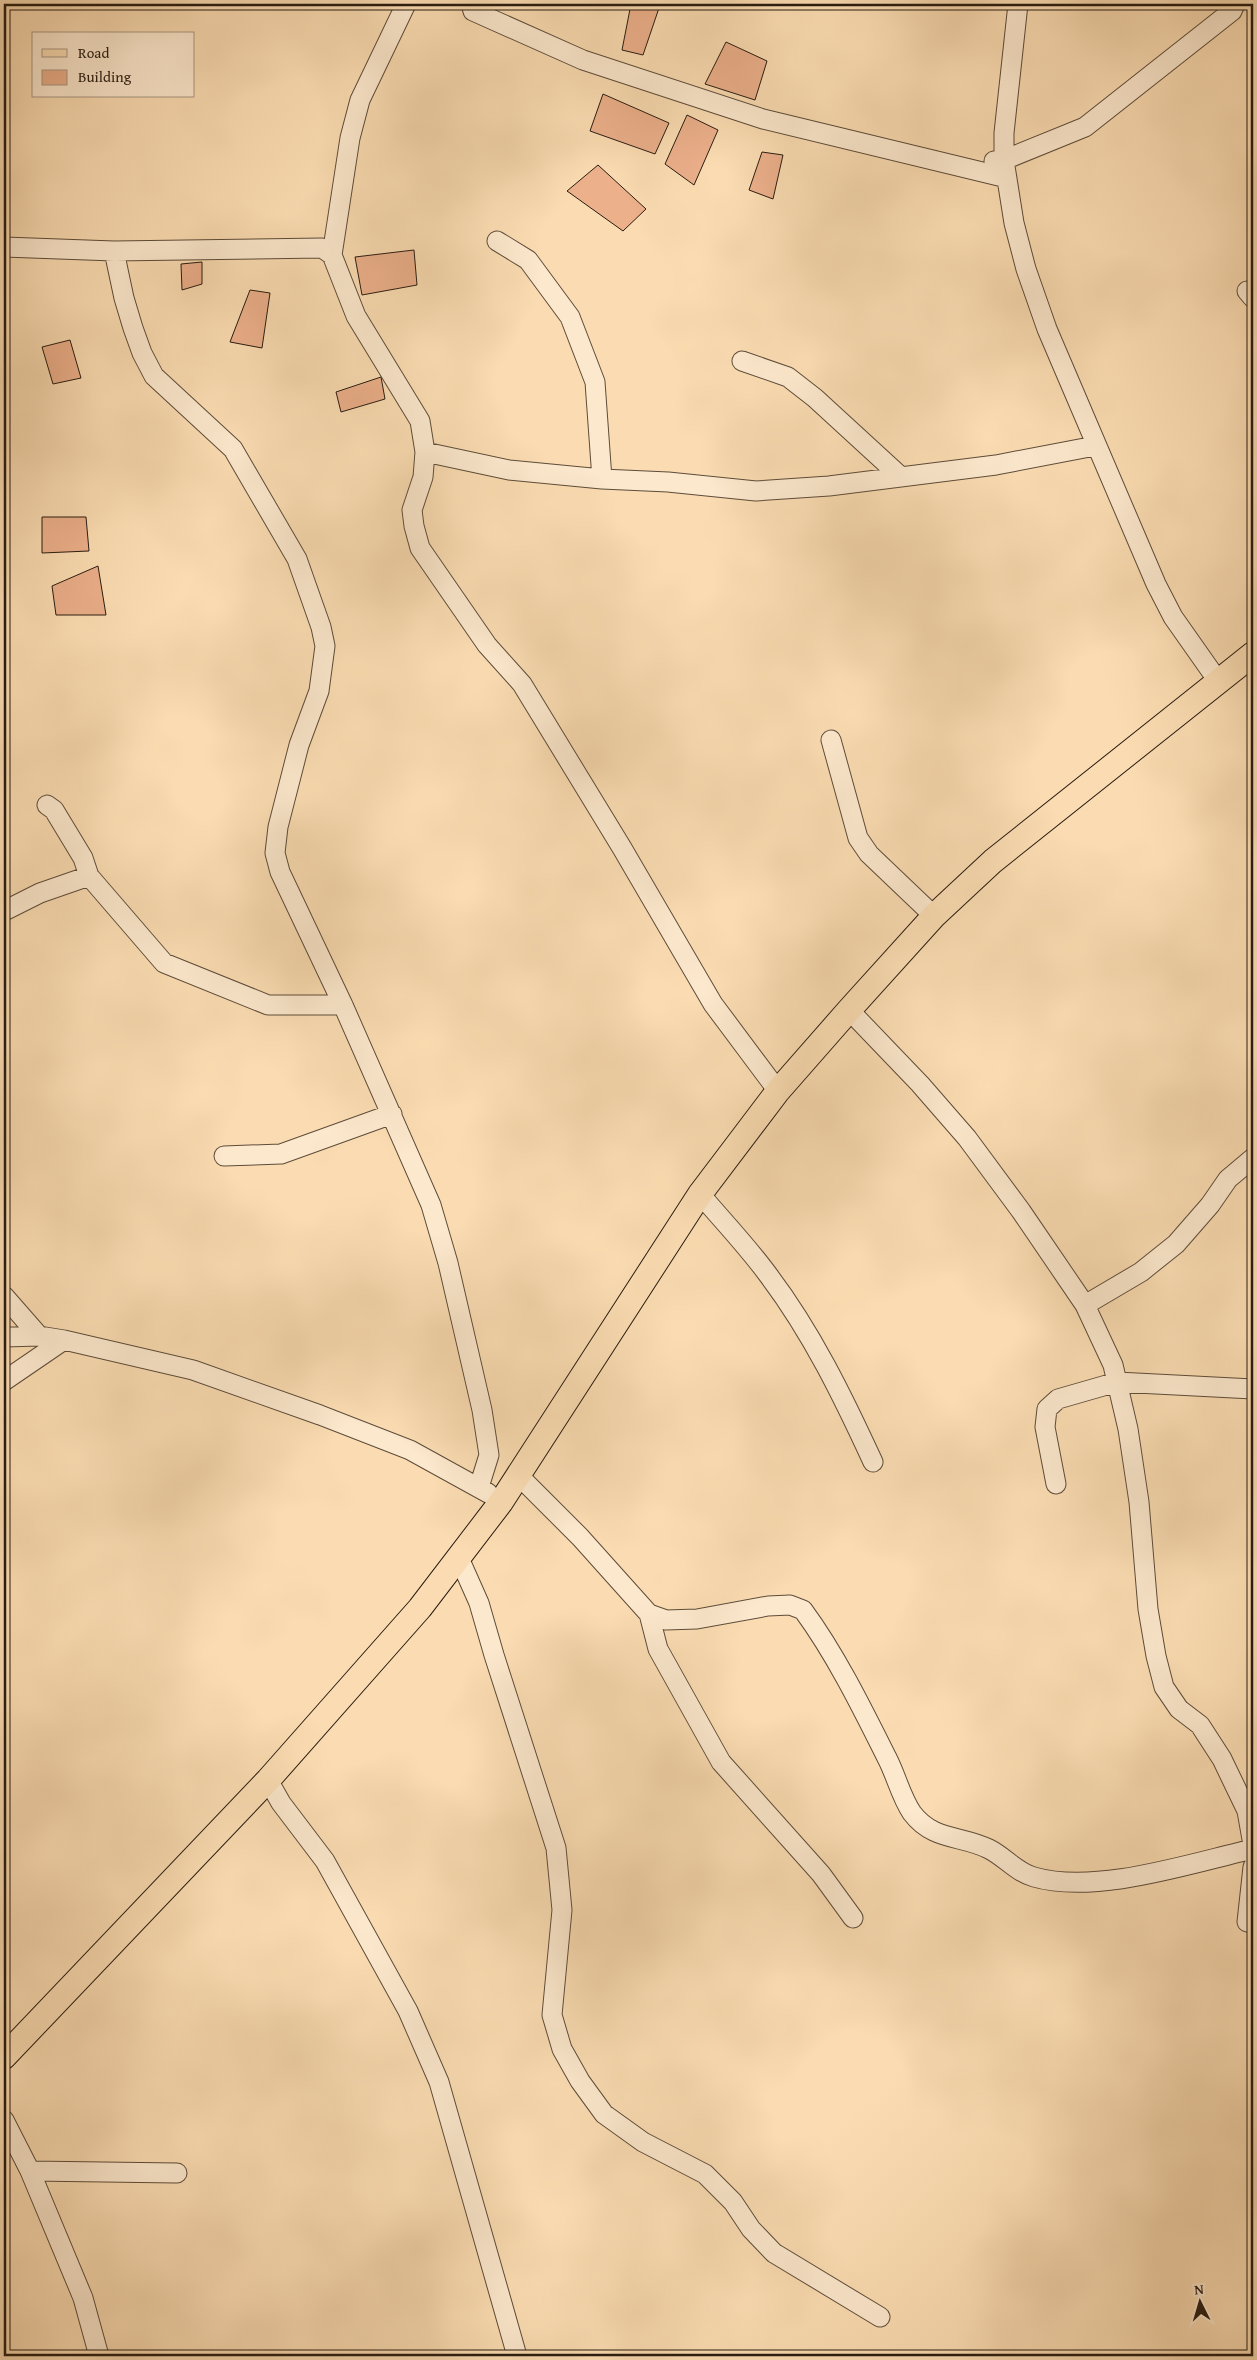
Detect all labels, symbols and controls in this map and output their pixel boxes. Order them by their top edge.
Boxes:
legend [32,32,195,98]
text: Road [78,42,109,63]
text: Building [78,66,132,87]
north arrow [1174,2278,1224,2328]
text: N [1193,2279,1205,2299]

